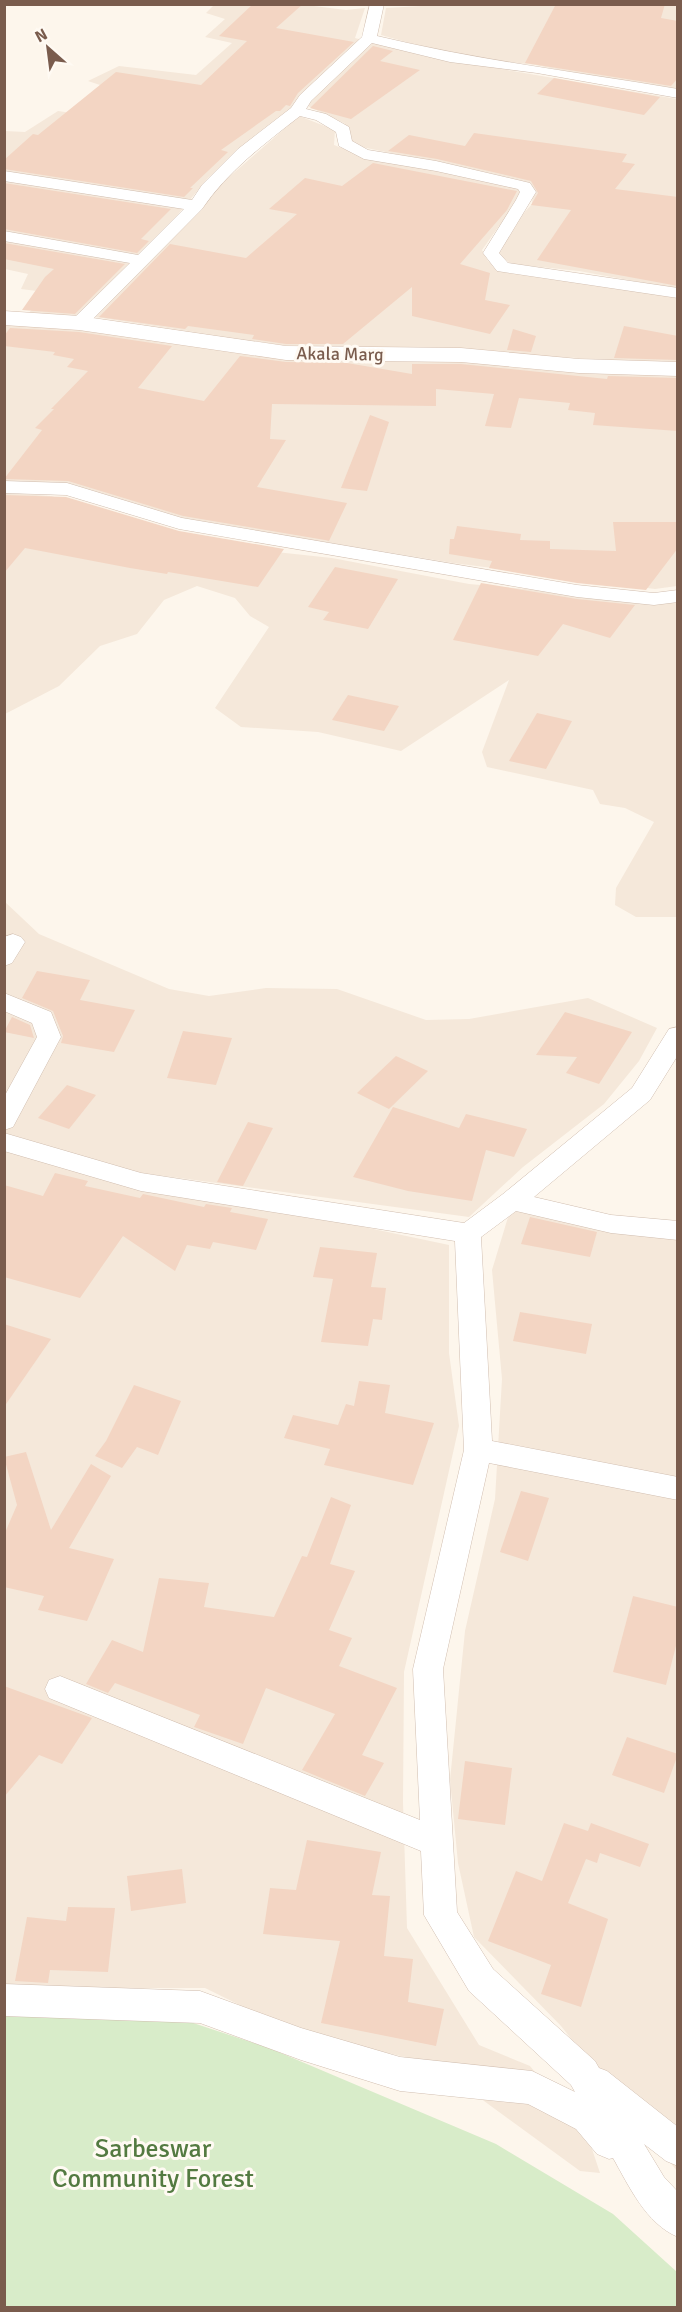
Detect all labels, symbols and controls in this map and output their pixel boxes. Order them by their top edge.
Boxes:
north arrow [18,18,78,78]
text: N [32,24,51,47]
street label: Akala Marg [296,342,384,366]
park label: Sarbeswar Community Forest [52,2133,254,2195]

